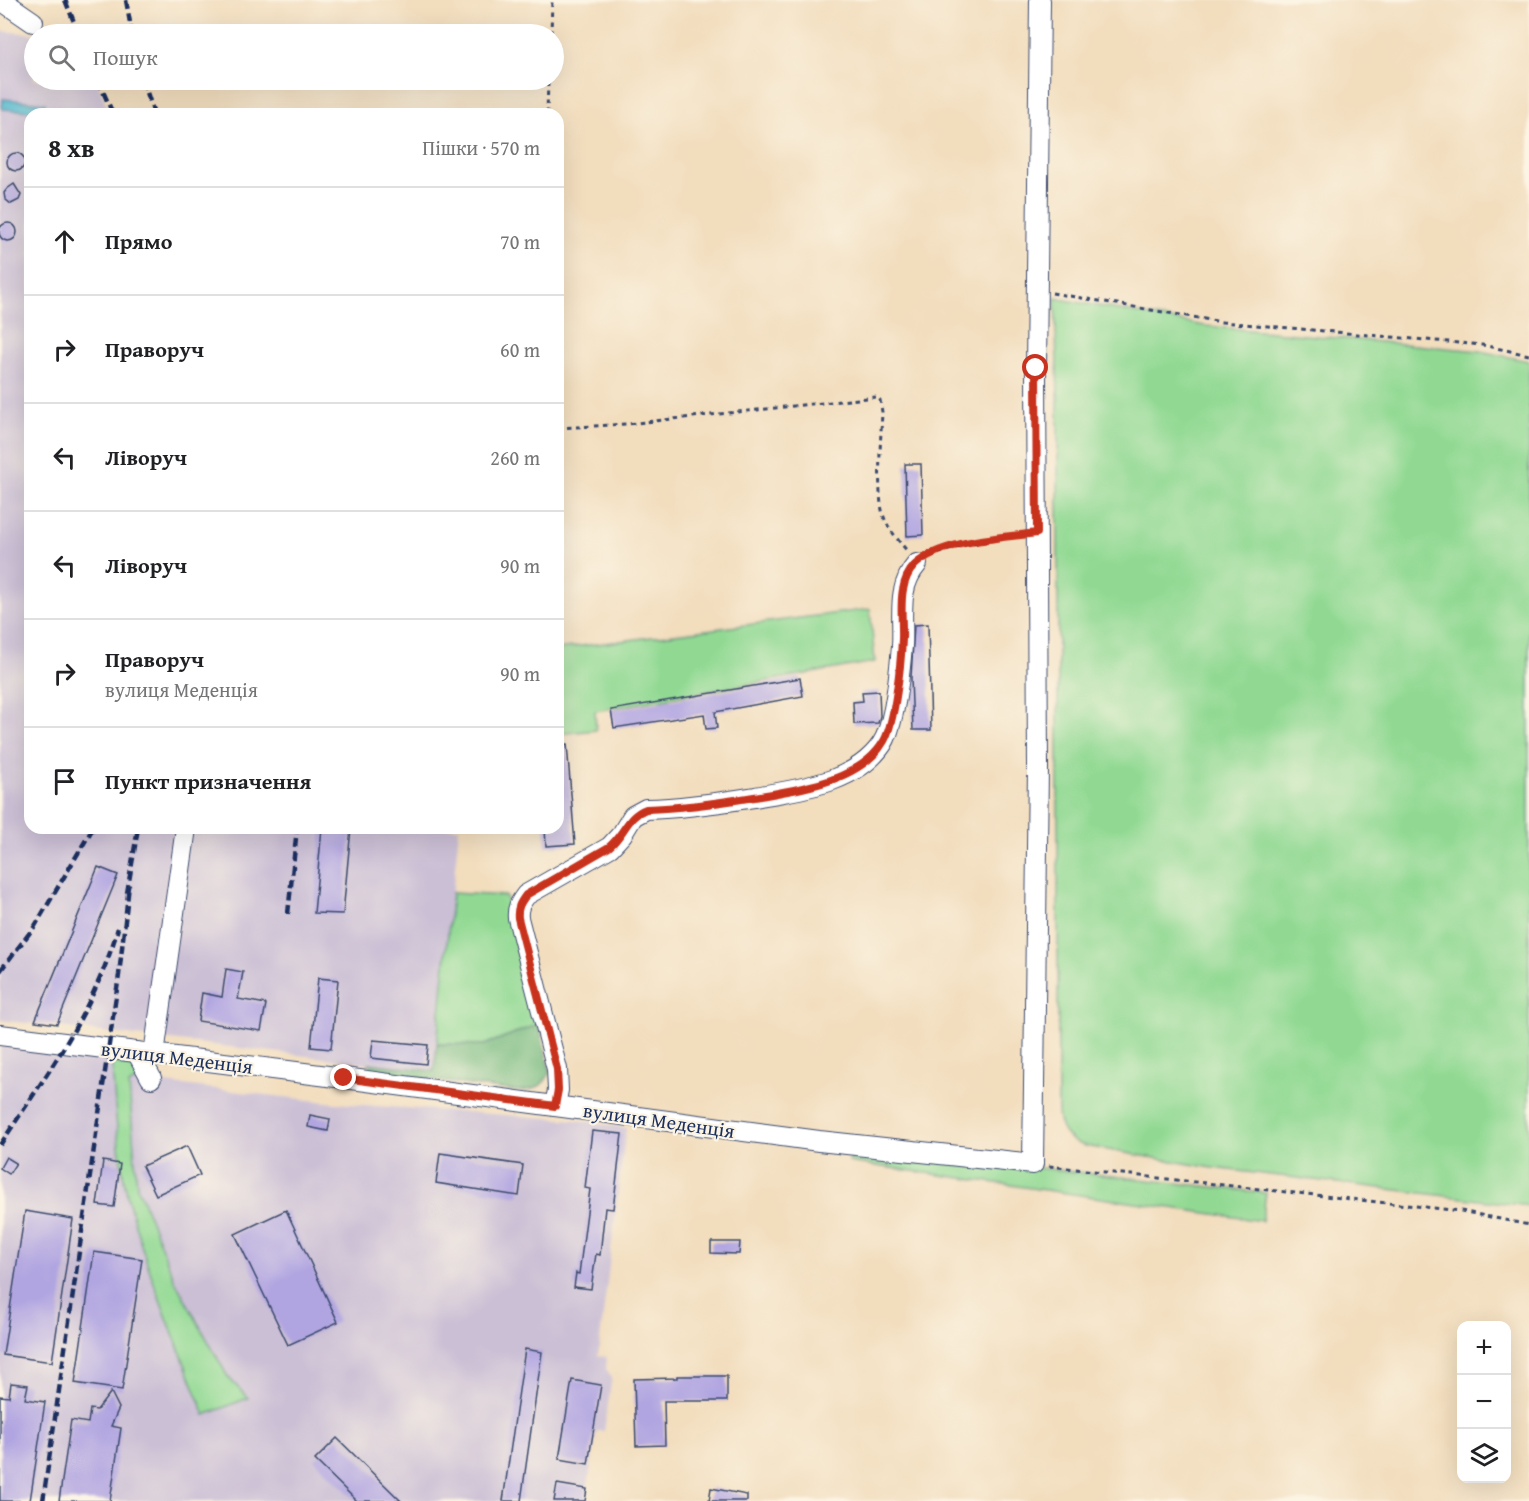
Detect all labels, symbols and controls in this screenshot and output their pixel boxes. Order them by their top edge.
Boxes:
search box [24,24,564,90]
icon: search [45,41,78,74]
text: Пошук [93,41,158,73]
text: 8 хв [48,128,95,167]
text: Пішки · 570 m [422,133,540,162]
icon: ahead [48,225,81,258]
text: Прямо [105,225,172,257]
text: 70 m [500,227,540,256]
icon: right [48,333,81,366]
text: Праворуч [105,333,204,365]
text: 60 m [500,335,540,364]
route start [1022,354,1048,380]
icon: left [48,441,81,474]
text: Ліворуч [105,441,187,473]
text: 260 m [490,443,540,472]
icon: left [48,549,81,582]
text: Ліворуч [105,549,187,581]
text: 90 m [500,551,540,580]
text: Праворуч [105,643,204,675]
icon: right [48,657,81,690]
text: 90 m [500,659,540,688]
text: вулиця Меденція [105,675,258,704]
icon: arrive [48,765,81,798]
text: Пункт призначення [105,765,311,797]
street label: вулиця Меденція [99,1033,255,1081]
route end [330,1064,356,1090]
street label: вулиця Меденція [581,1095,737,1145]
map controls [1457,1321,1511,1483]
button: + [1457,1321,1511,1375]
button: − [1457,1375,1511,1429]
button: layers [1457,1429,1511,1483]

